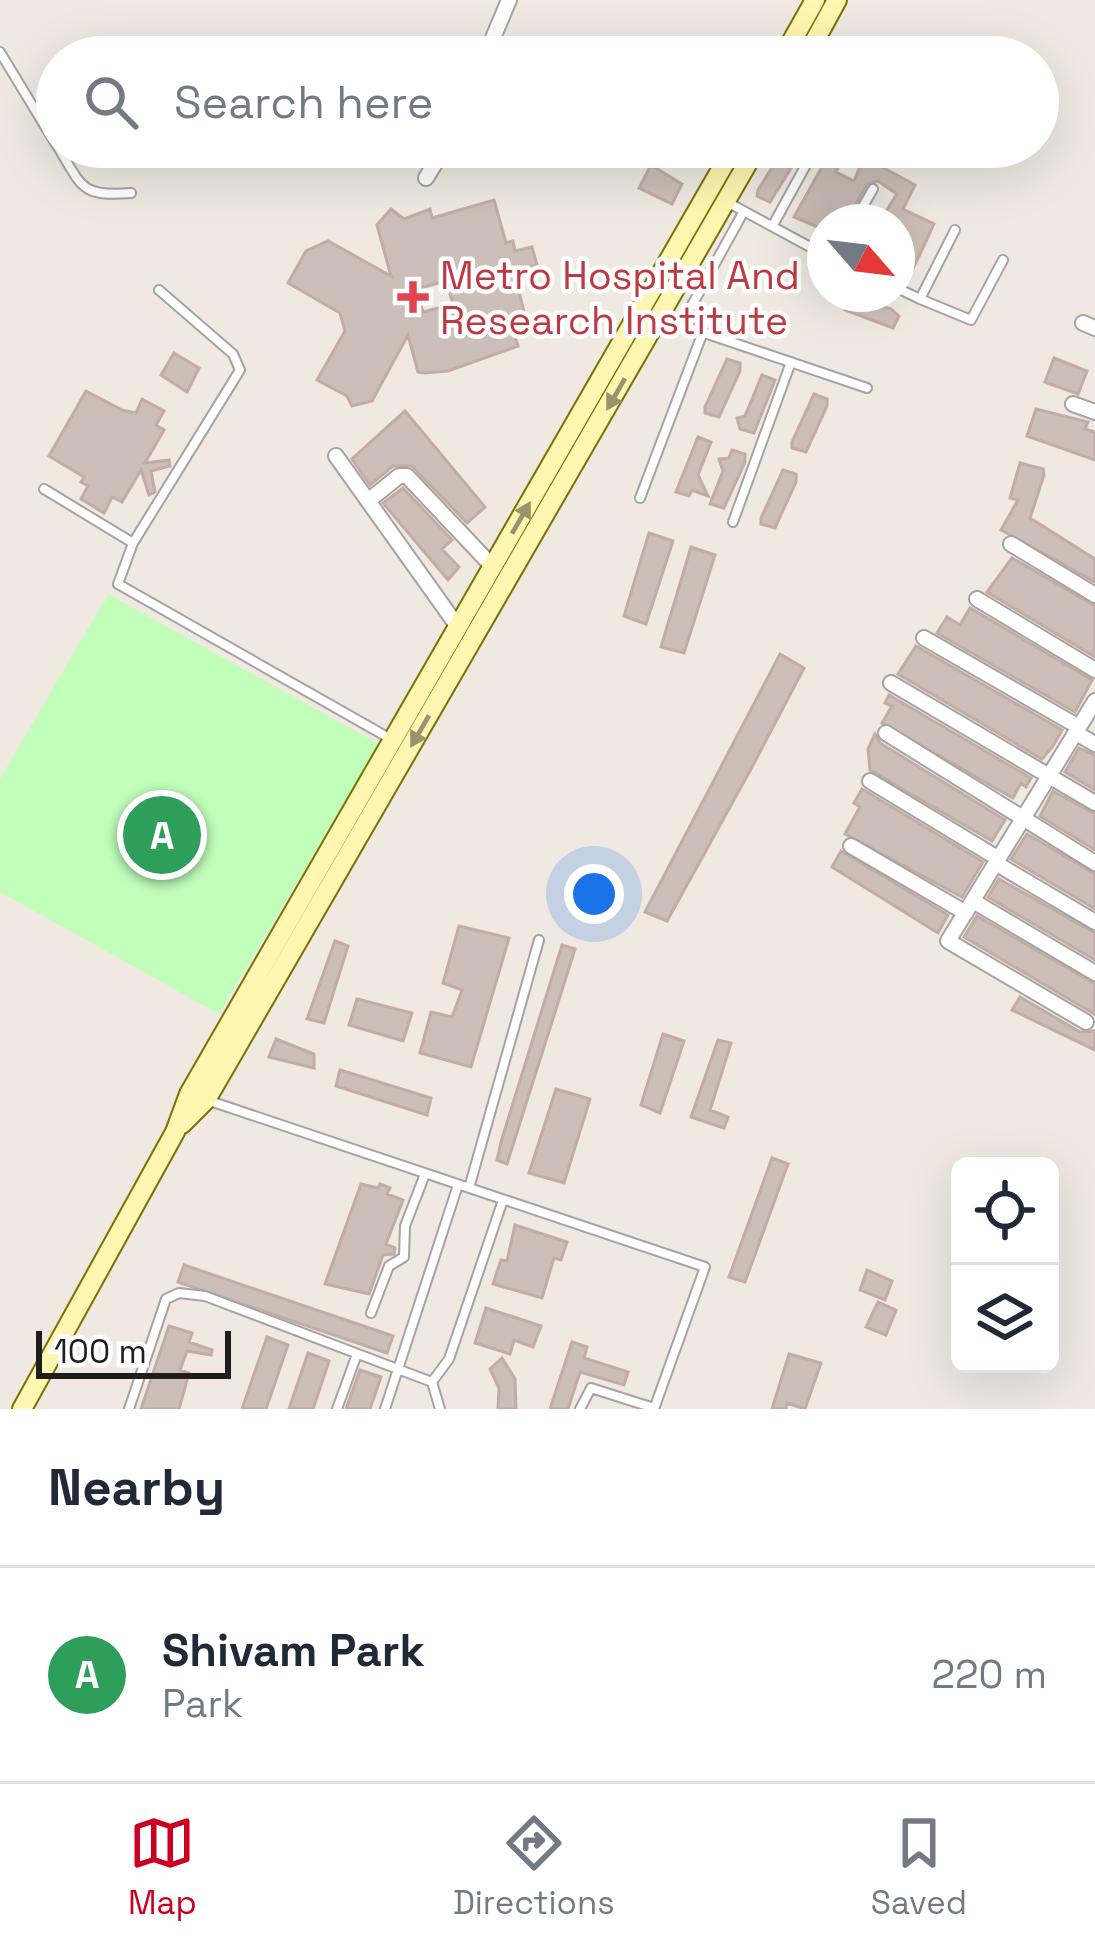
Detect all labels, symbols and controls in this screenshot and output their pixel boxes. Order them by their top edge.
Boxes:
search box [36,36,1059,168]
icon: search [78,69,144,135]
text: Search here [174,74,433,131]
north arrow [807,204,915,312]
place label: Metro Hospital And Research Institute [440,251,800,345]
marker: Metro Hospital And Research Institute [397,281,429,313]
one-way arrow [606,377,627,411]
one-way arrow [510,501,531,535]
one-way arrow [410,715,431,748]
pin: A [123,790,201,880]
your location [564,864,624,924]
map controls [951,1157,1059,1373]
button: locate [951,1157,1059,1265]
button: layers [951,1265,1059,1373]
scale bar [36,1325,231,1378]
text: 100 m [54,1331,147,1373]
text: Nearby [48,1455,225,1520]
text: Shivam Park [162,1622,425,1679]
text: A [75,1650,99,1699]
text: 220 m [931,1650,1047,1699]
text: Park [162,1679,243,1728]
tab: Map [128,1810,197,1924]
tab: Directions [453,1810,615,1924]
tab: Saved [871,1810,967,1924]

